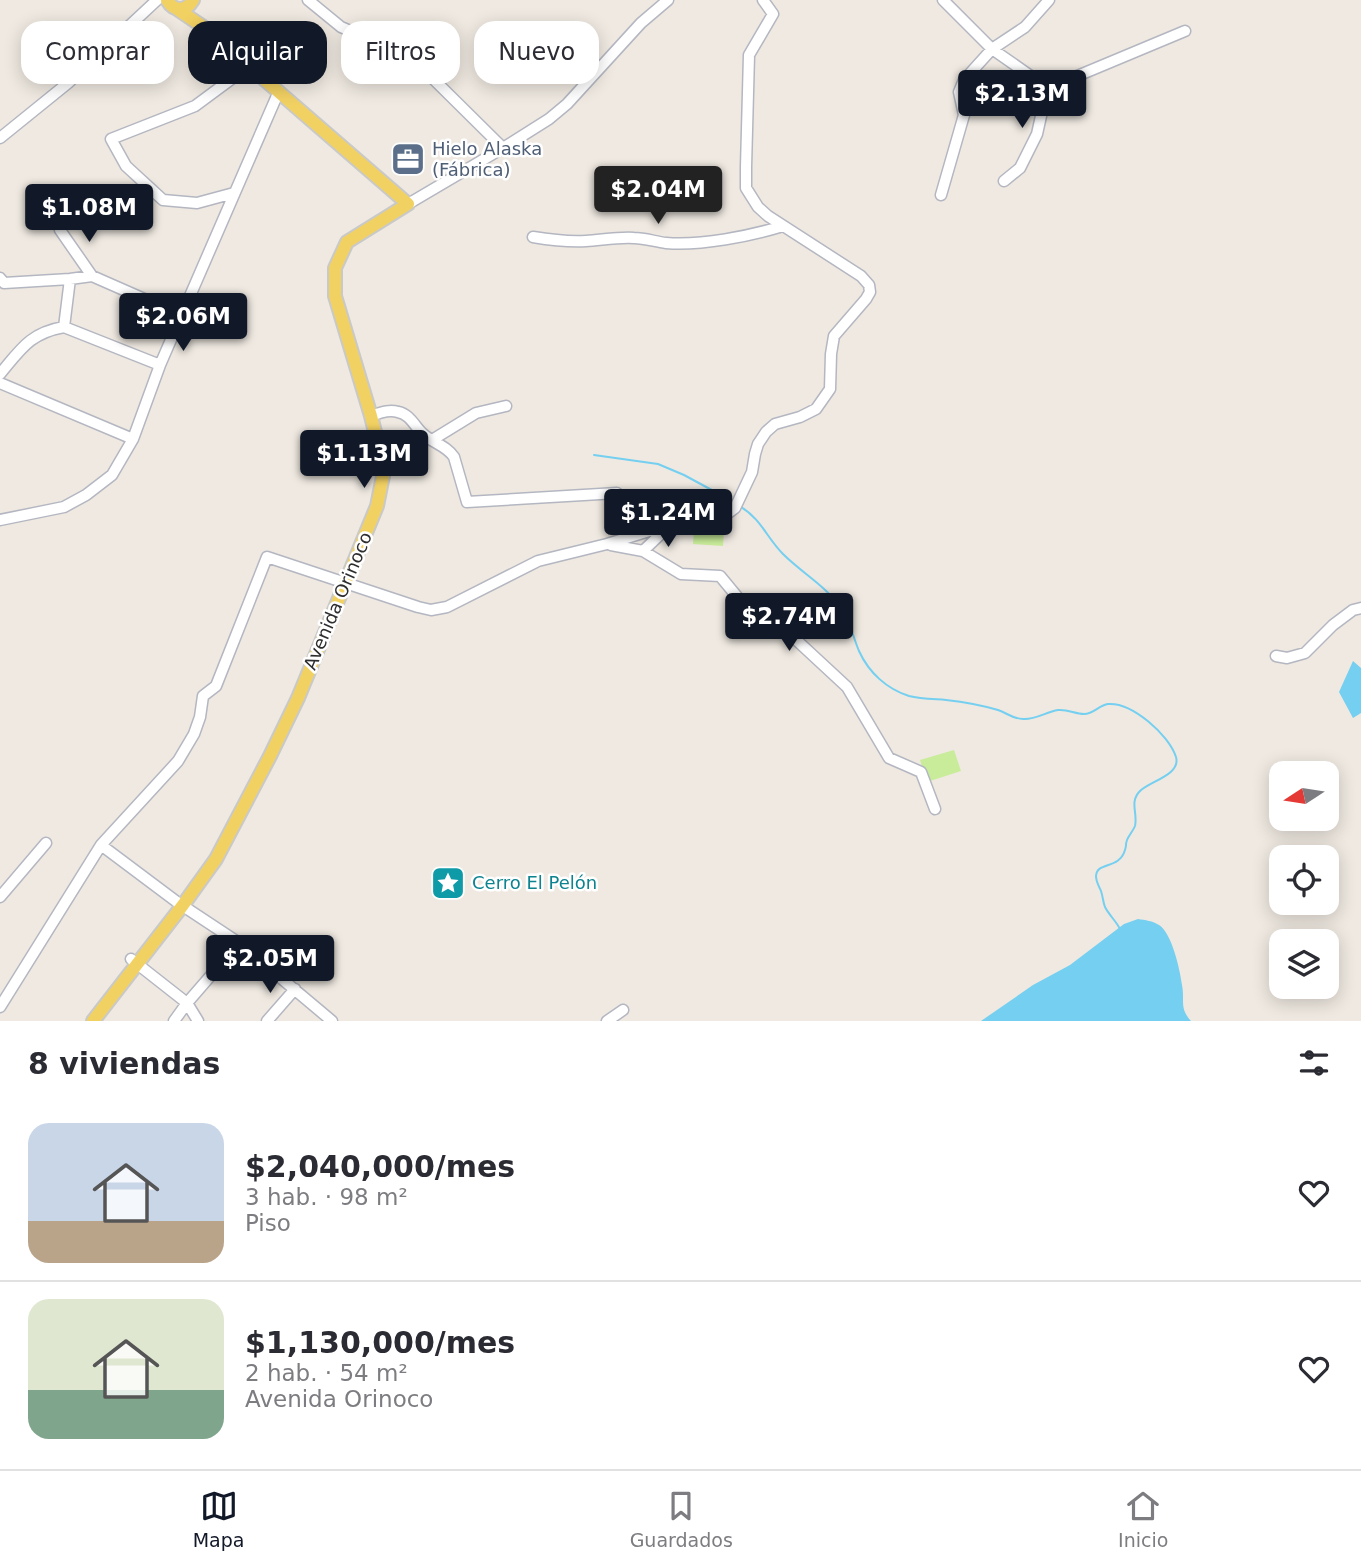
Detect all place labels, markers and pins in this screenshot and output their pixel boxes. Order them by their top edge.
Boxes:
pin: $2.13M [965,71,1079,130]
place label: Hielo Alaska (Fábrica) [432,138,542,180]
office icon: Hielo Alaska (Fábrica) [389,140,427,178]
pin: $2.04M [601,166,715,226]
pin: $1.08M [32,184,146,244]
pin: $2.06M [126,294,240,353]
pin: $1.13M [307,430,421,490]
pin: $1.24M [611,490,725,549]
pin: $2.74M [732,594,846,653]
place icon: Cerro El Pelón [429,864,467,902]
place label: Cerro El Pelón [472,872,597,893]
pin: $2.05M [213,936,327,995]

